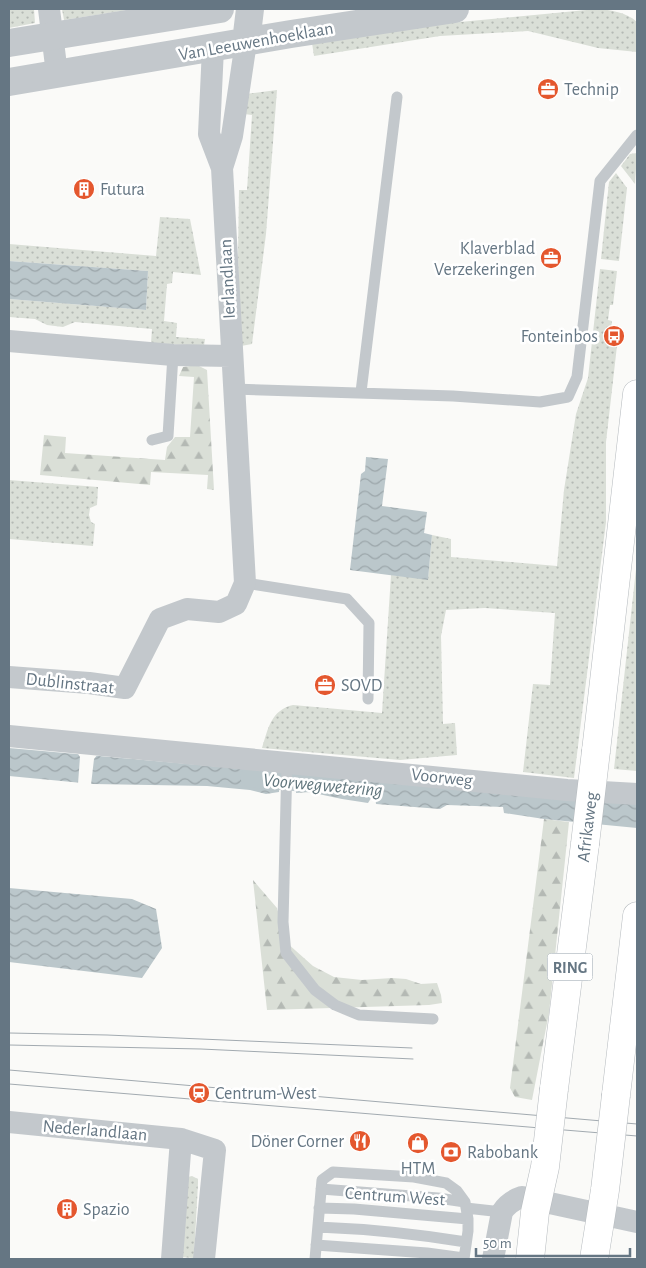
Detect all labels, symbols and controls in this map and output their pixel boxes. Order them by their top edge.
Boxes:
street label: Van Leeuwenhoeklaan [177,20,335,64]
office icon: Technip [536,77,560,101]
place label: Technip [564,81,619,99]
building icon: Futura [72,177,96,201]
place label: Futura [100,181,145,199]
street label: Ierlandlaan [217,239,239,319]
place label: Klaverblad Verzekeringen [434,240,535,279]
office icon: Klaverblad Verzekeringen [539,246,563,270]
bus stop icon: Fonteinbos [602,324,626,348]
place label: Fonteinbos [521,328,598,346]
street label: Dublinstraat [25,670,115,698]
office icon: SOVD [313,673,337,697]
place label: SOVD [341,677,382,695]
street label: Voorweg [410,766,474,790]
water label: Voorwegwetering [262,771,384,800]
street label: Afrikaweg [575,791,601,863]
road number: RING [548,954,592,980]
station icon: Centrum-West [187,1081,211,1105]
place label: Centrum-West [215,1085,317,1103]
street label: Nederlandlaan [42,1117,148,1145]
restaurant icon: Döner Corner [348,1129,372,1153]
shop icon: HTM [406,1131,430,1155]
place label: Döner Corner [250,1133,344,1151]
bank icon: Rabobank [439,1140,463,1164]
place label: Rabobank [467,1144,539,1162]
place label: HTM [400,1160,436,1178]
street label: Centrum West [344,1185,446,1209]
building icon: Spazio [55,1197,79,1221]
place label: Spazio [83,1201,130,1219]
scale bar [476,1226,630,1258]
text: 50 m [483,1236,512,1251]

